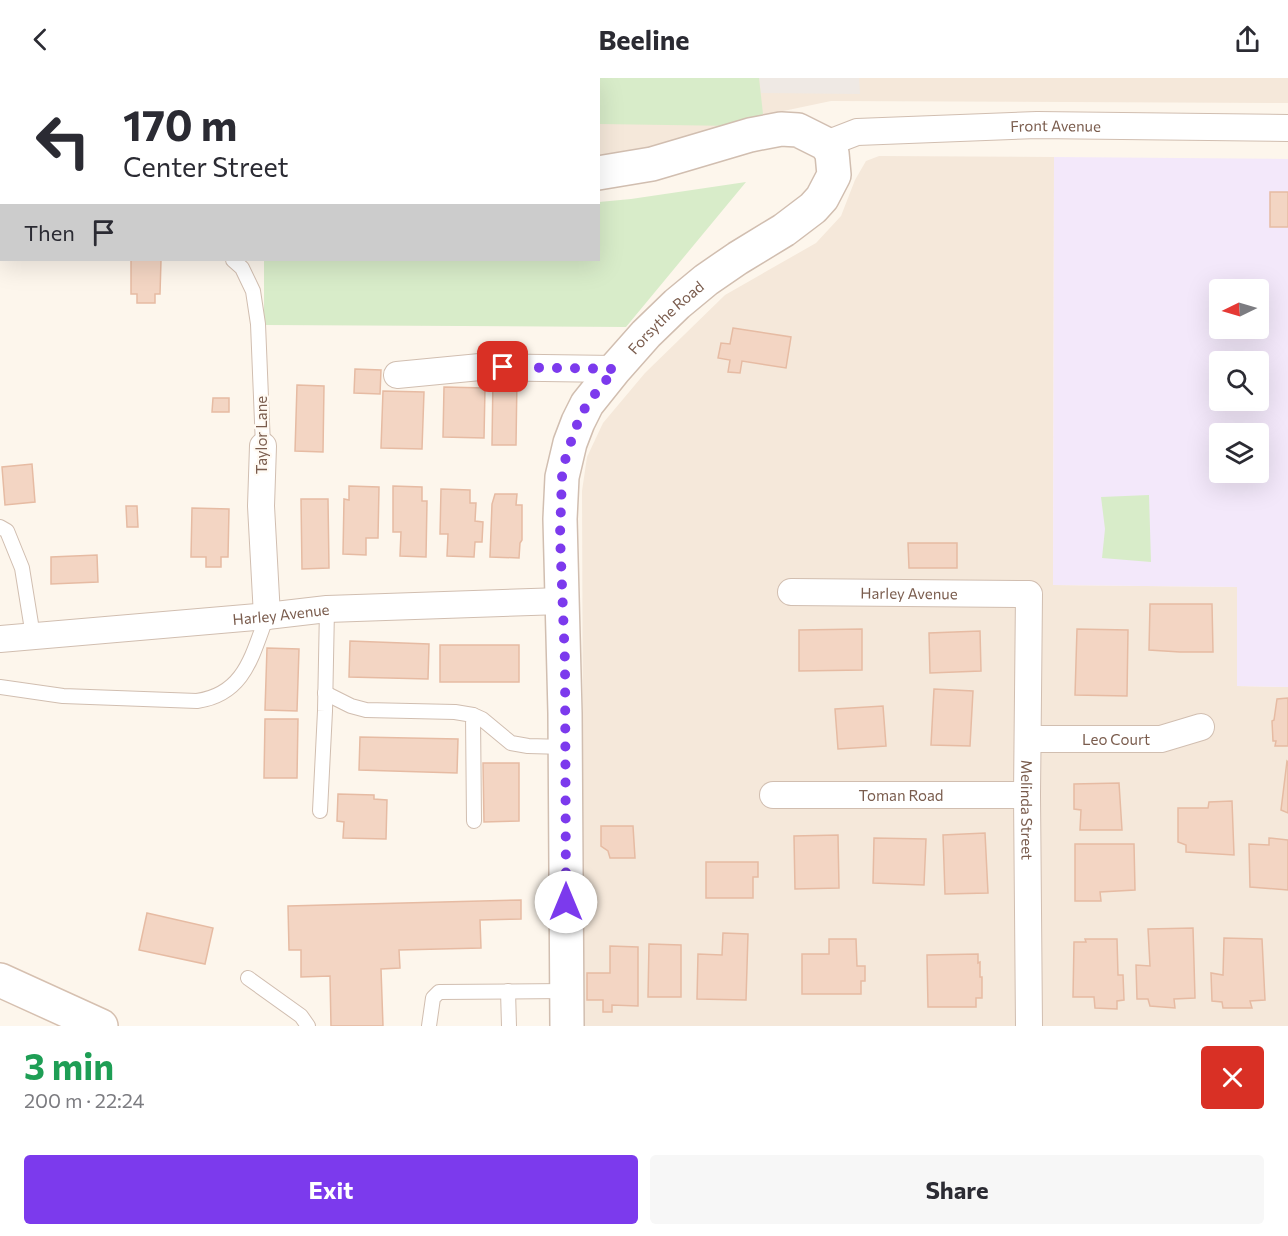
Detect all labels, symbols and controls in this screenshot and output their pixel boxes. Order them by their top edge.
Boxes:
icon: back [24,23,57,56]
text: Beeline [598,23,690,56]
icon: share [1231,23,1264,56]
text: 170 m [123,98,237,150]
icon: left [24,102,102,180]
street label: Front Avenue [1010,116,1101,135]
text: Center Street [123,150,289,183]
icon: arrive [87,216,120,249]
text: Then [24,219,75,246]
street label: Forsythe Road [624,277,707,357]
north arrow [1209,279,1269,339]
map controls [1209,279,1269,483]
pin [477,341,528,392]
icon: arrive [486,350,519,383]
button: search [1209,351,1269,411]
street label: Taylor Lane [252,396,270,474]
button: layers [1209,423,1269,483]
street label: Harley Avenue [860,584,958,602]
street label: Harley Avenue [232,600,330,628]
street label: Leo Court [1082,730,1150,748]
street label: Melinda Street [1018,760,1037,860]
street label: Toman Road [859,786,943,804]
position arrow [534,870,598,934]
text: 3 min [24,1043,114,1087]
button: close [1201,1046,1264,1109]
text: 200 m · 22:24 [24,1088,144,1112]
button: Exit [24,1155,638,1224]
button: Share [650,1155,1264,1224]

